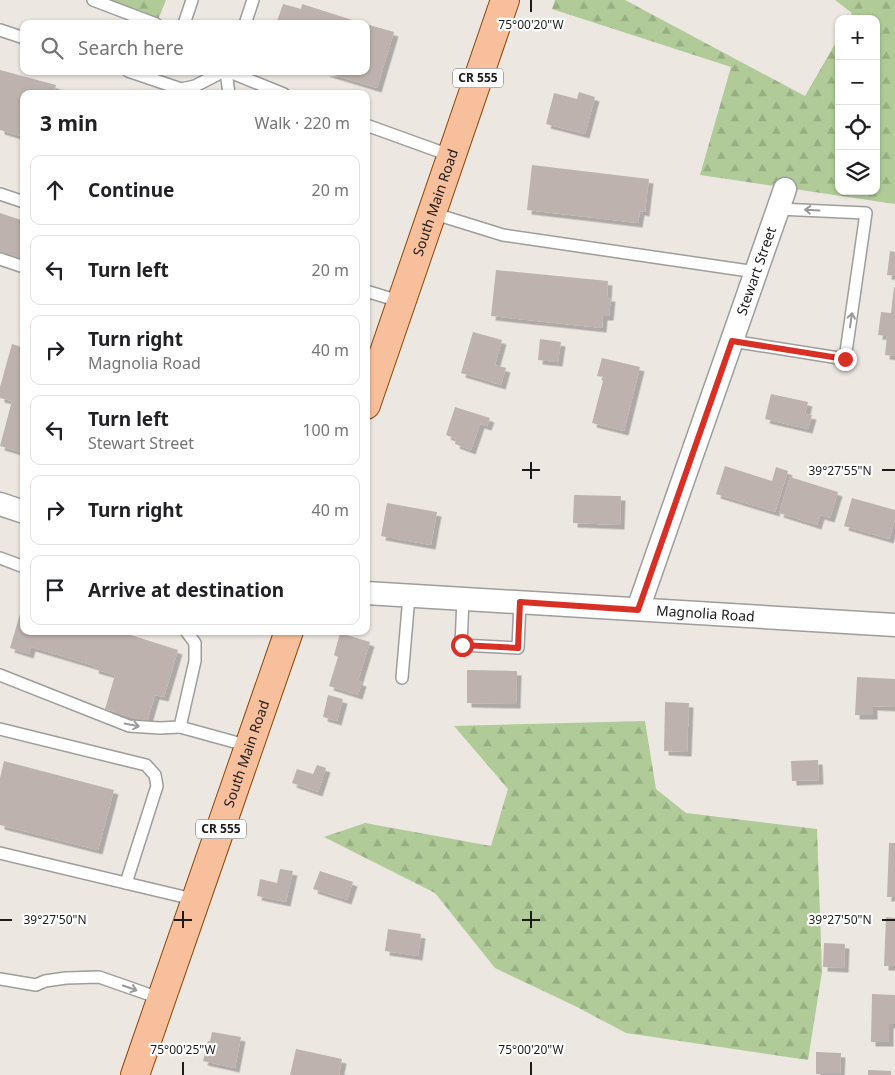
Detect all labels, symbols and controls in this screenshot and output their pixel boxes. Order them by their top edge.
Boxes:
map controls [835,15,880,195]
button: + [835,15,880,60]
text: 75°00'20"W [498,16,564,33]
search box [20,20,370,75]
icon: search [38,34,66,62]
text: Search here [78,35,184,61]
button: − [835,60,880,105]
road number: CR 555 [453,68,503,88]
button: locate [835,105,880,150]
text: 3 min [40,109,98,137]
text: Walk · 220 m [255,112,350,134]
street label: South Main Road [408,146,462,259]
button: layers [835,150,880,195]
icon: ahead [41,176,69,204]
text: Continue [88,177,174,203]
text: 20 m [312,179,349,201]
one-way arrow [804,206,820,215]
street label: Stewart Street [731,224,780,318]
icon: left [41,256,69,284]
text: Turn left [88,257,169,283]
text: 20 m [312,259,349,281]
one-way arrow [846,313,856,329]
text: Turn right [88,326,183,352]
icon: right [41,336,69,364]
text: 40 m [312,339,349,361]
route end [834,348,857,371]
text: Magnolia Road [88,352,201,374]
text: Turn left [88,406,169,432]
icon: left [41,416,69,444]
text: 100 m [302,419,349,441]
text: Stewart Street [88,432,194,454]
text: 39°27'55"N [808,462,872,479]
icon: right [41,496,69,524]
text: Turn right [88,497,183,523]
text: 40 m [312,499,349,521]
icon: arrive [41,576,69,604]
text: Arrive at destination [88,577,284,603]
street label: Magnolia Road [656,601,755,625]
route start [451,634,474,657]
street label: South Main Road [219,697,273,810]
one-way arrow [123,721,139,731]
road number: CR 555 [196,820,246,839]
text: 39°27'50"N [23,911,87,928]
text: 39°27'50"N [808,911,872,928]
one-way arrow [122,983,138,993]
text: 75°00'25"W [150,1041,216,1058]
text: 75°00'20"W [498,1041,564,1058]

